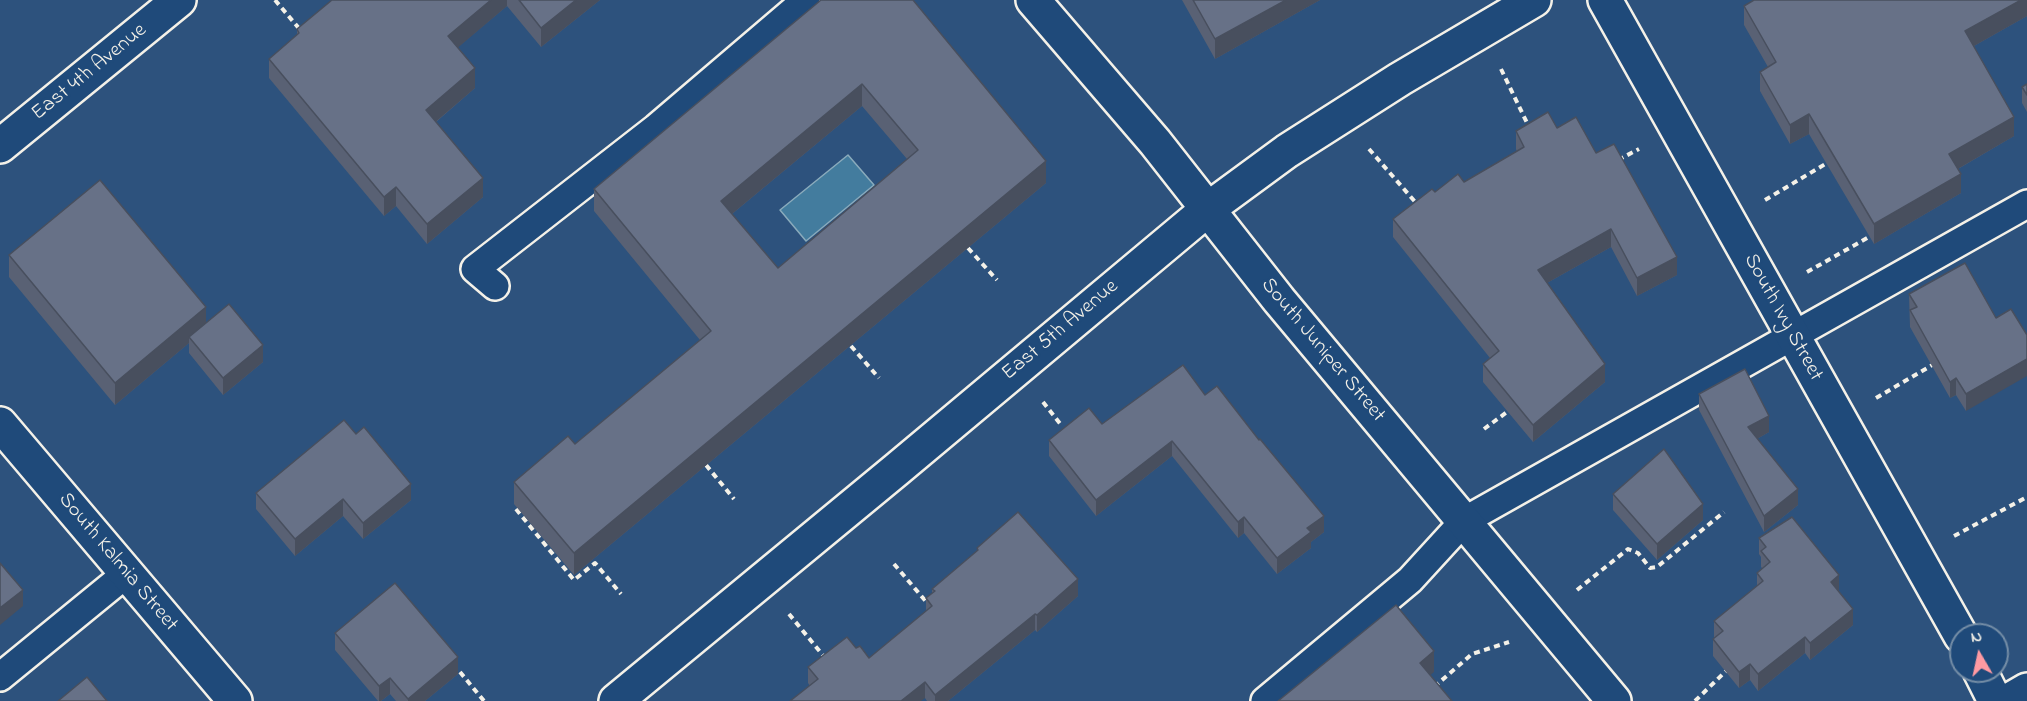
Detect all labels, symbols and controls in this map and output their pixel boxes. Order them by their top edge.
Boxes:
street label: East 4th Avenue [27,19,153,127]
street label: South Ivy Street [1737,250,1827,386]
street label: South Juniper Street [1254,274,1390,428]
street label: East 5th Avenue [998,275,1124,387]
street label: South Kalmia Street [52,489,182,637]
north arrow [1949,623,2009,683]
text: N [1969,624,1984,650]

